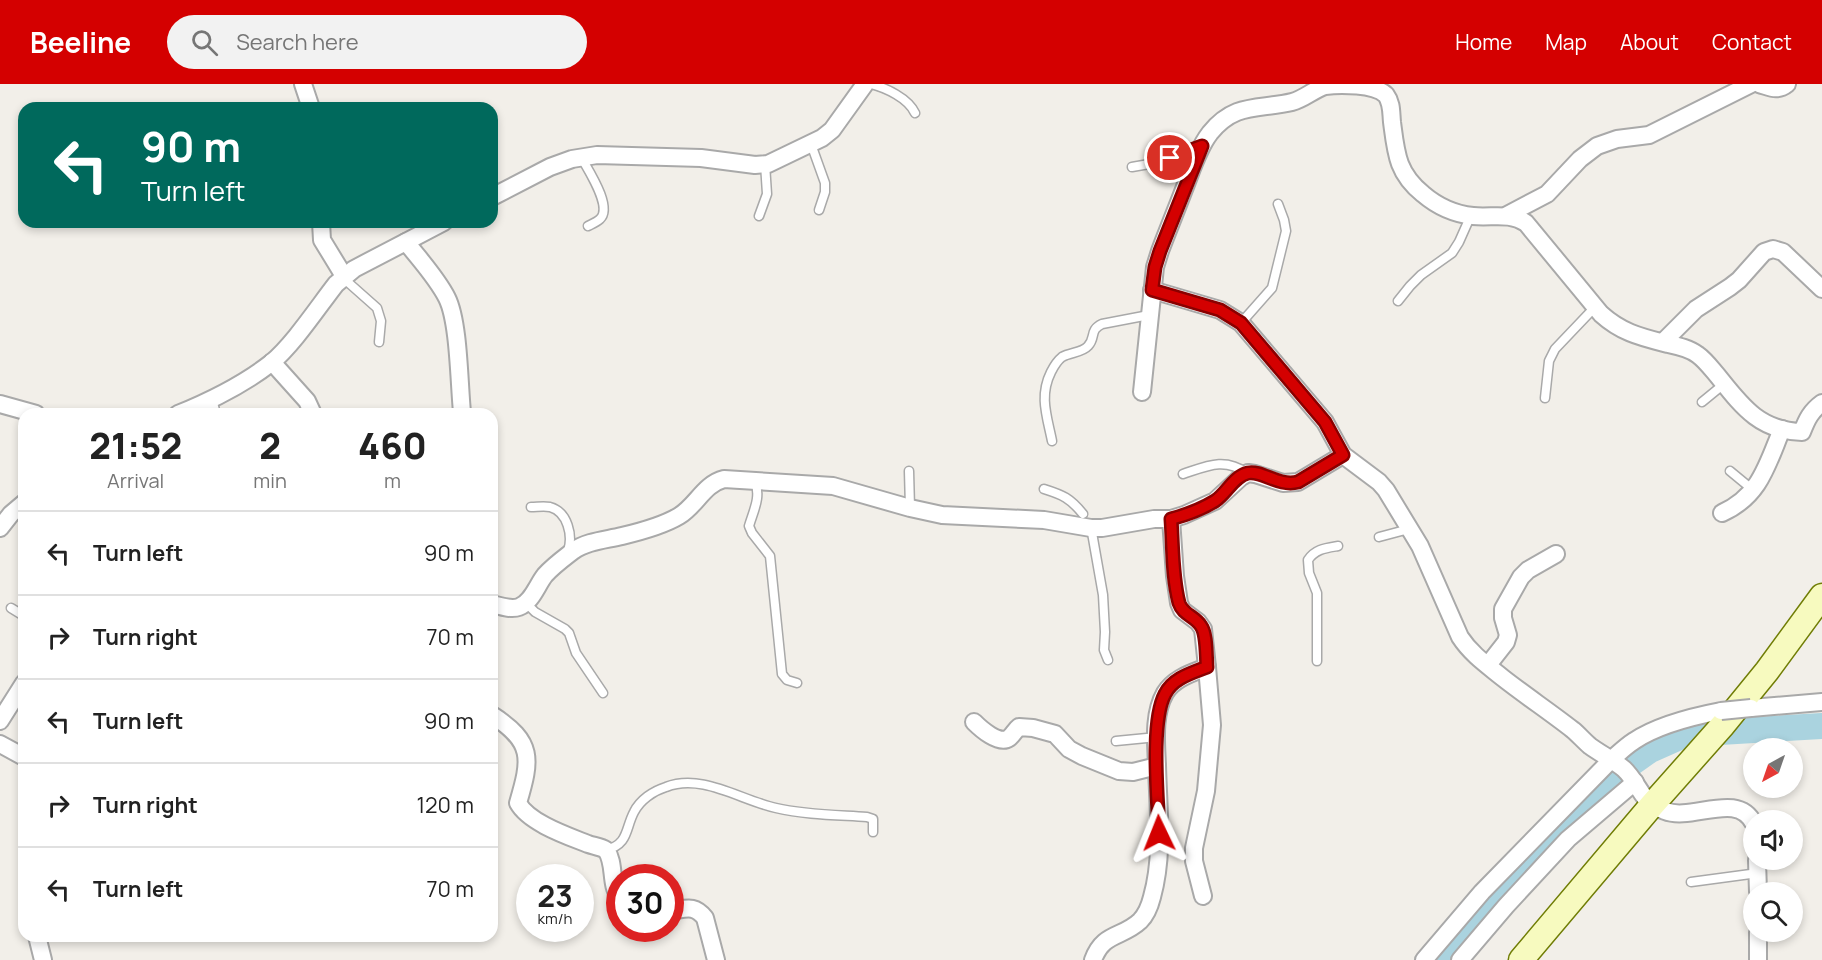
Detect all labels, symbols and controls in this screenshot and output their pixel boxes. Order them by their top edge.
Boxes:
search box [167,15,587,69]
text: Beeline [30,23,131,61]
icon: search [188,26,221,59]
text: Search here [236,27,359,57]
text: Home [1455,28,1512,56]
text: Map [1545,28,1587,56]
text: About [1620,28,1679,56]
text: Contact [1712,28,1792,56]
text: 90 m [141,117,241,175]
icon: left [42,126,120,204]
pin [1144,132,1195,183]
icon: arrive [1153,141,1186,174]
text: Turn left [141,172,245,209]
text: 21:52 [89,421,182,470]
text: 2 [259,421,281,470]
text: 460 [358,421,427,470]
text: Arrival [107,467,164,494]
text: min [253,467,287,494]
text: m [384,467,401,494]
icon: left [42,537,75,570]
text: Turn left [93,538,183,568]
text: 90 m [424,538,474,568]
icon: right [42,621,75,654]
text: Turn right [93,622,198,652]
text: 70 m [426,622,474,652]
icon: left [42,705,75,738]
text: Turn left [93,706,183,736]
text: 90 m [424,706,474,736]
north arrow [1743,738,1803,798]
map controls [1743,738,1803,942]
icon: right [42,789,75,822]
text: Turn right [93,790,198,820]
text: 120 m [416,790,474,820]
position arrow [1127,801,1191,865]
button: sound [1743,810,1803,870]
speed limit sign: 30 [606,864,684,942]
icon: left [42,873,75,906]
text: Turn left [93,874,183,904]
text: 70 m [426,874,474,904]
text: 23 [537,875,573,916]
button: search [1743,882,1803,942]
text: km/h [538,908,572,929]

